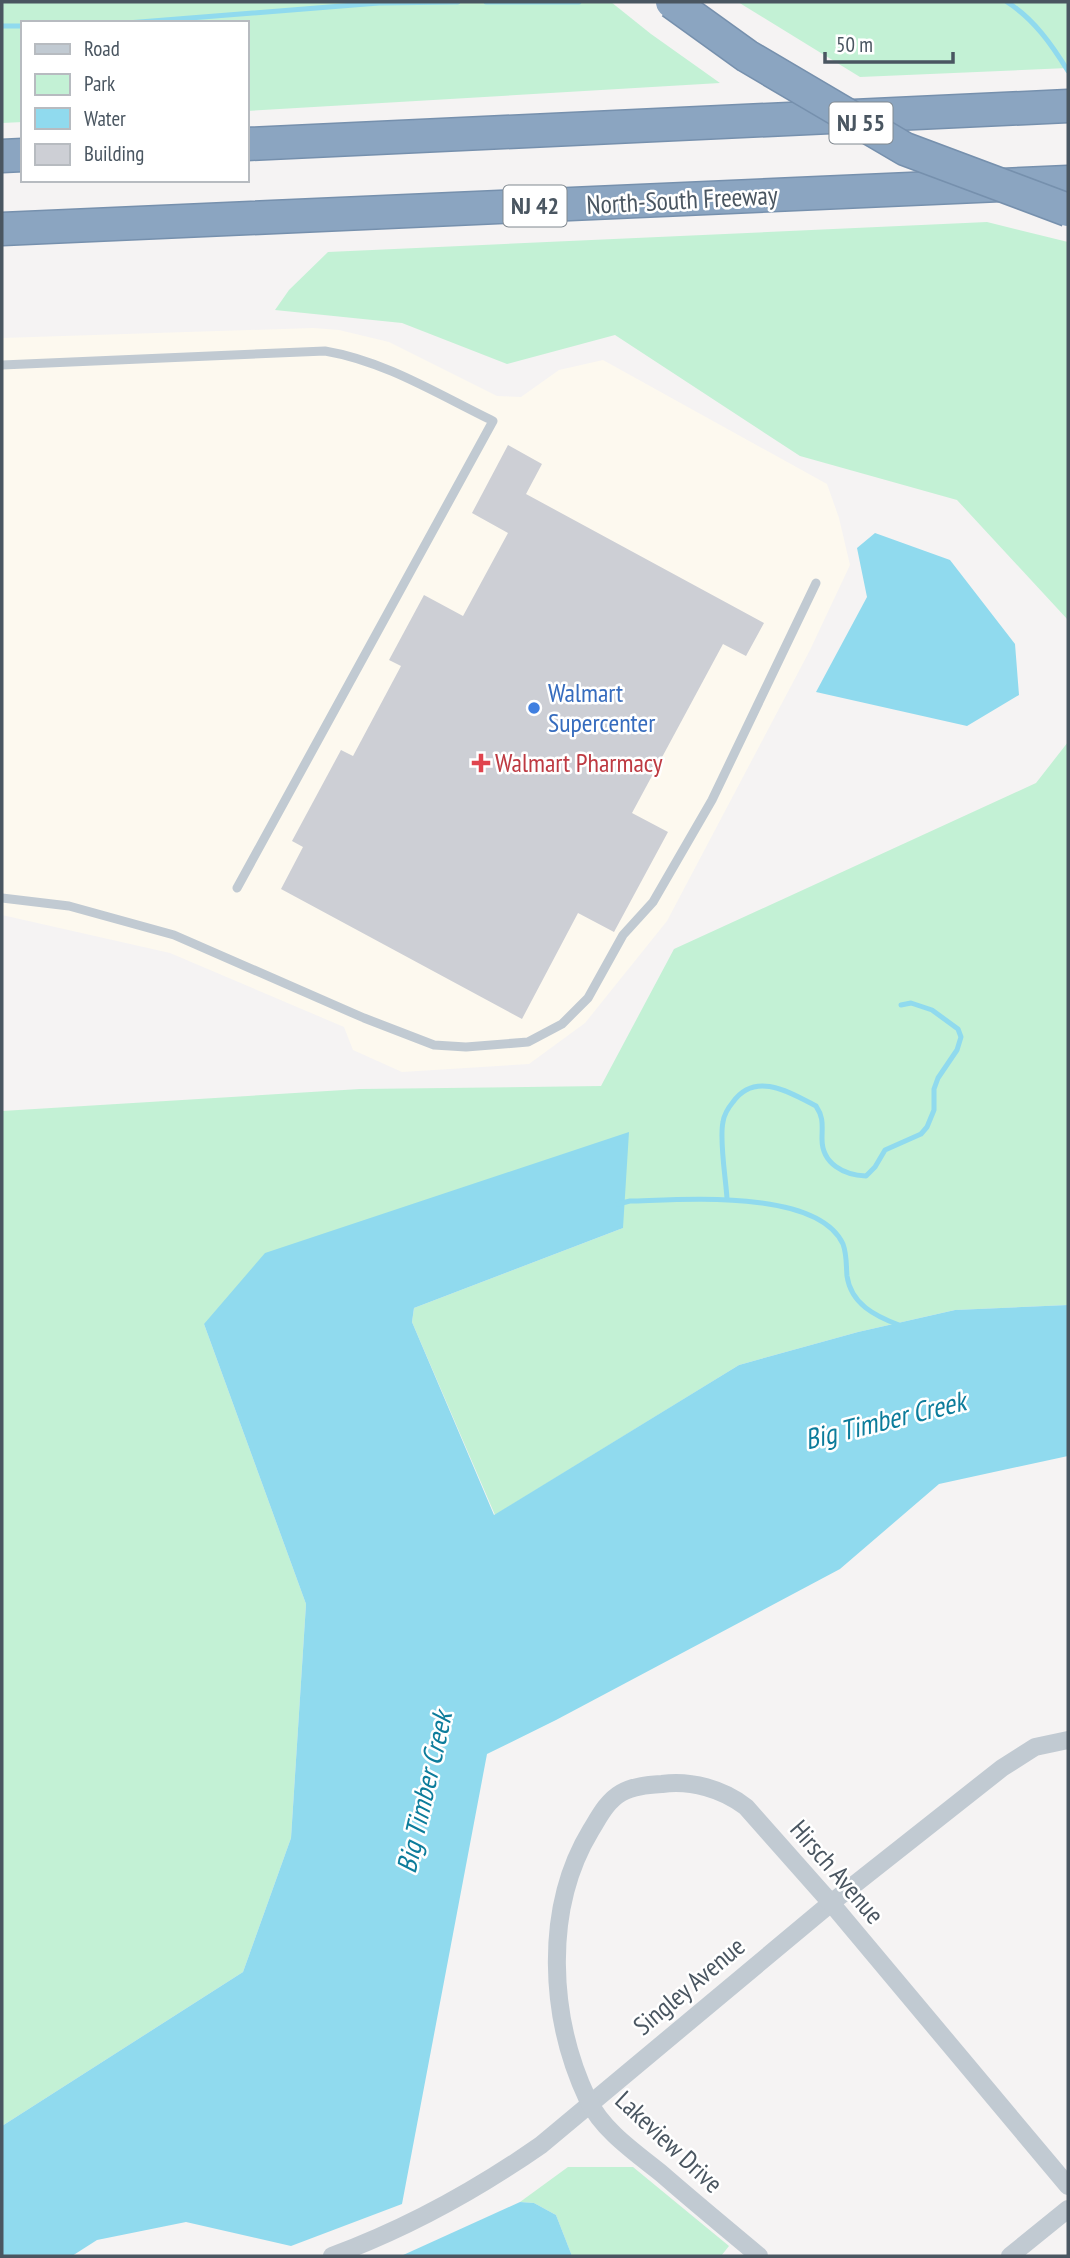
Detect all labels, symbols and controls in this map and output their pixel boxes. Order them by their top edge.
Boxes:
legend [21,21,248,182]
scale bar [825,21,953,65]
text: 50 m [836,31,873,58]
text: Road [84,35,120,62]
text: Park [84,70,115,97]
road number: NJ 55 [830,103,892,144]
text: Water [84,105,126,132]
text: Building [84,140,144,167]
street label: North-South Freeway [586,178,779,221]
road number: NJ 42 [504,186,566,226]
place label: Walmart Supercenter [548,676,655,739]
marker: Walmart Supercenter [526,700,542,716]
place label: Walmart Pharmacy [495,746,663,779]
marker: Walmart Pharmacy [473,755,489,771]
water label: Big Timber Creek [801,1381,972,1457]
water label: Big Timber Creek [387,1704,461,1876]
street label: Hirsch Avenue [783,1813,891,1930]
street label: Singley Avenue [626,1929,751,2042]
street label: Lakeview Drive [609,2084,730,2200]

